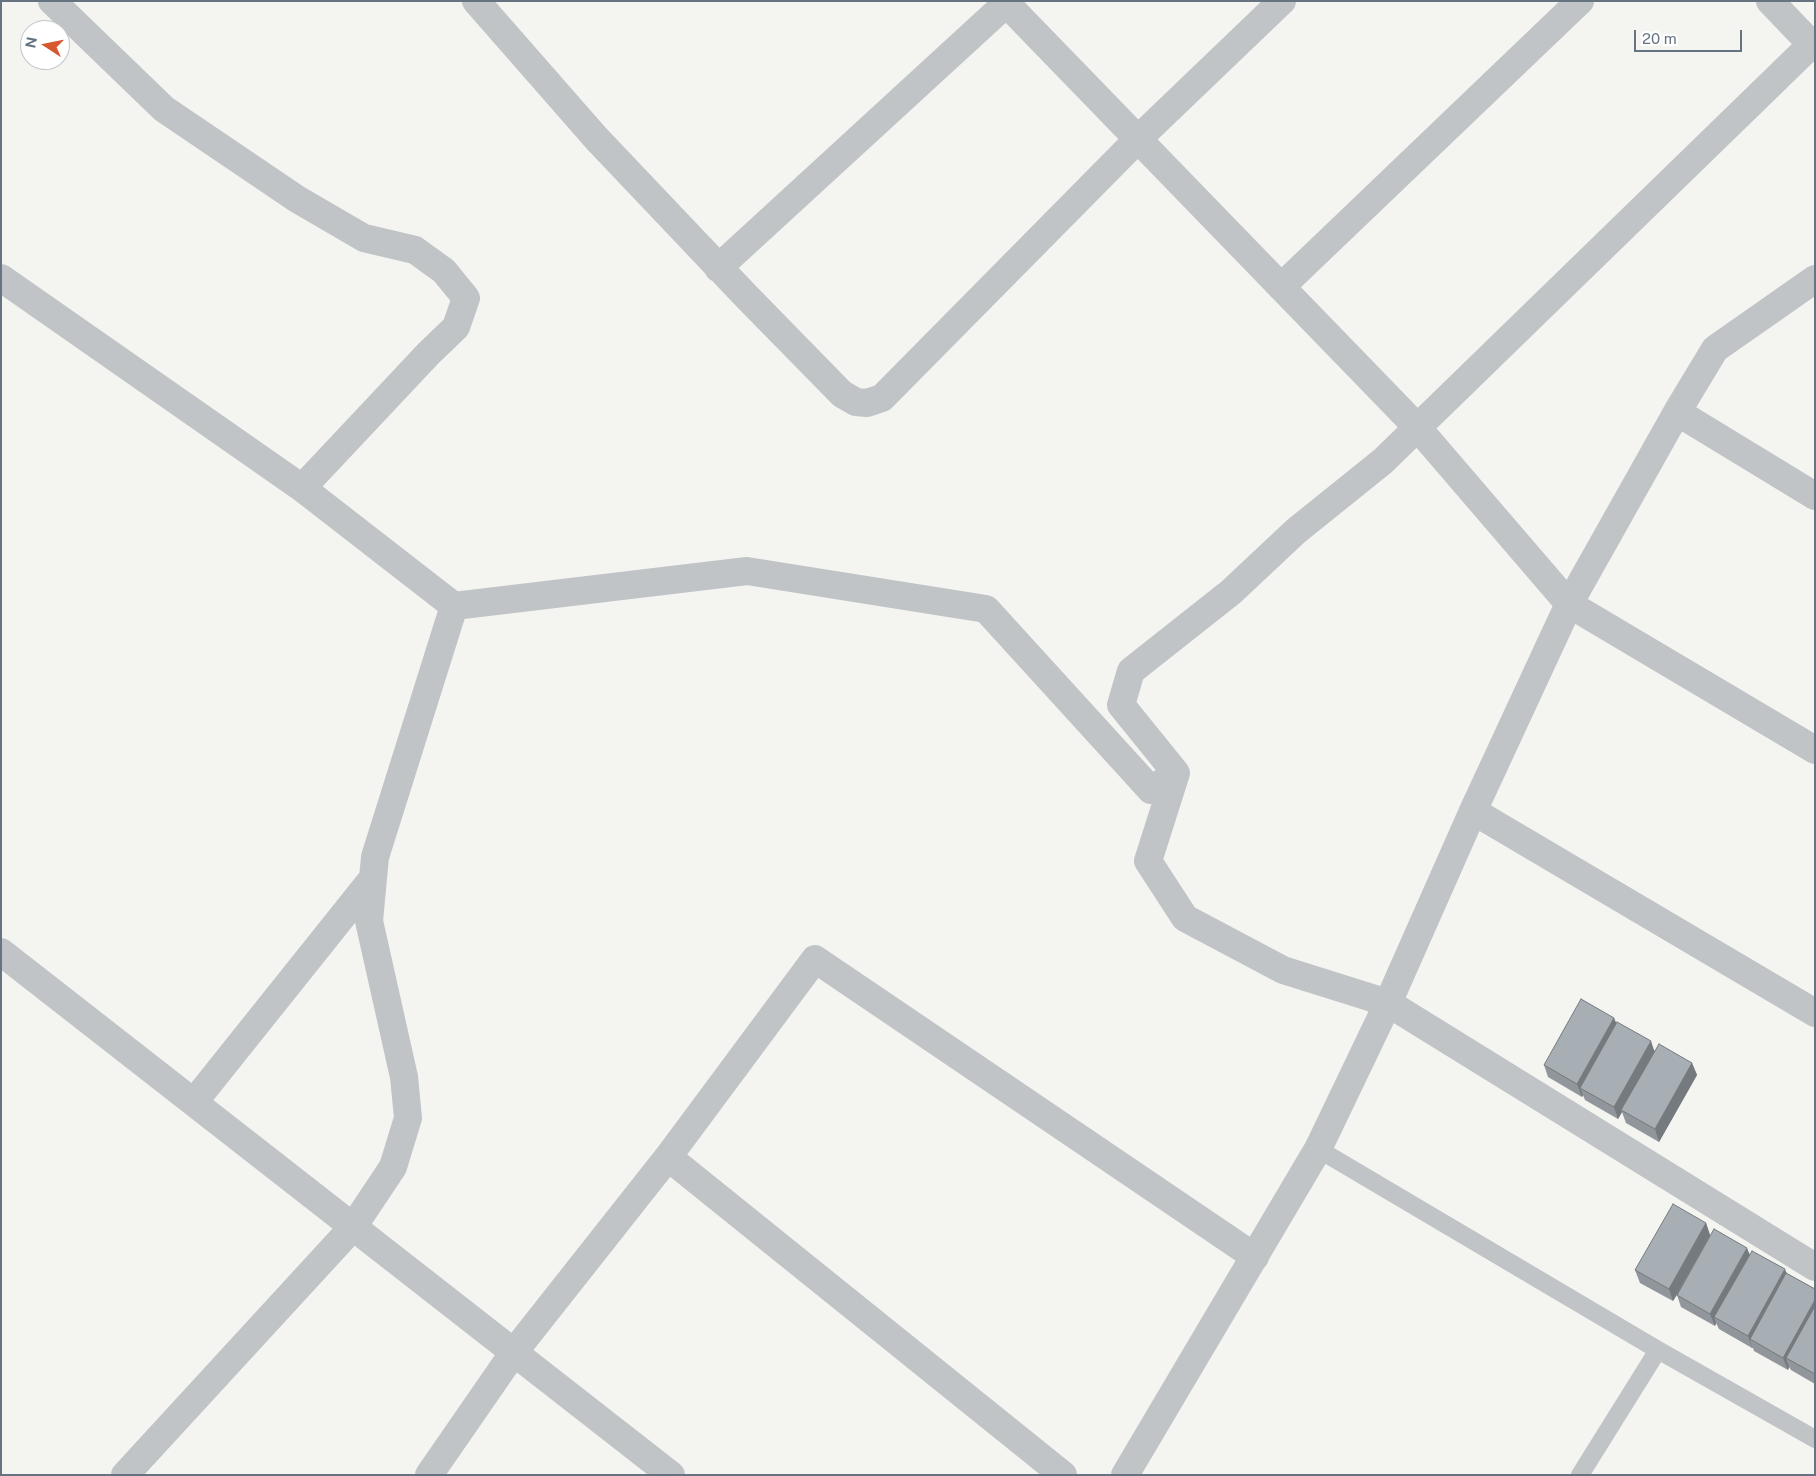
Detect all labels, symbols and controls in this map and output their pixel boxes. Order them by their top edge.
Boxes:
north arrow [20,20,70,70]
scale bar [1636,20,1744,52]
text: 20 m [1642,30,1677,47]
text: N [22,35,40,49]

